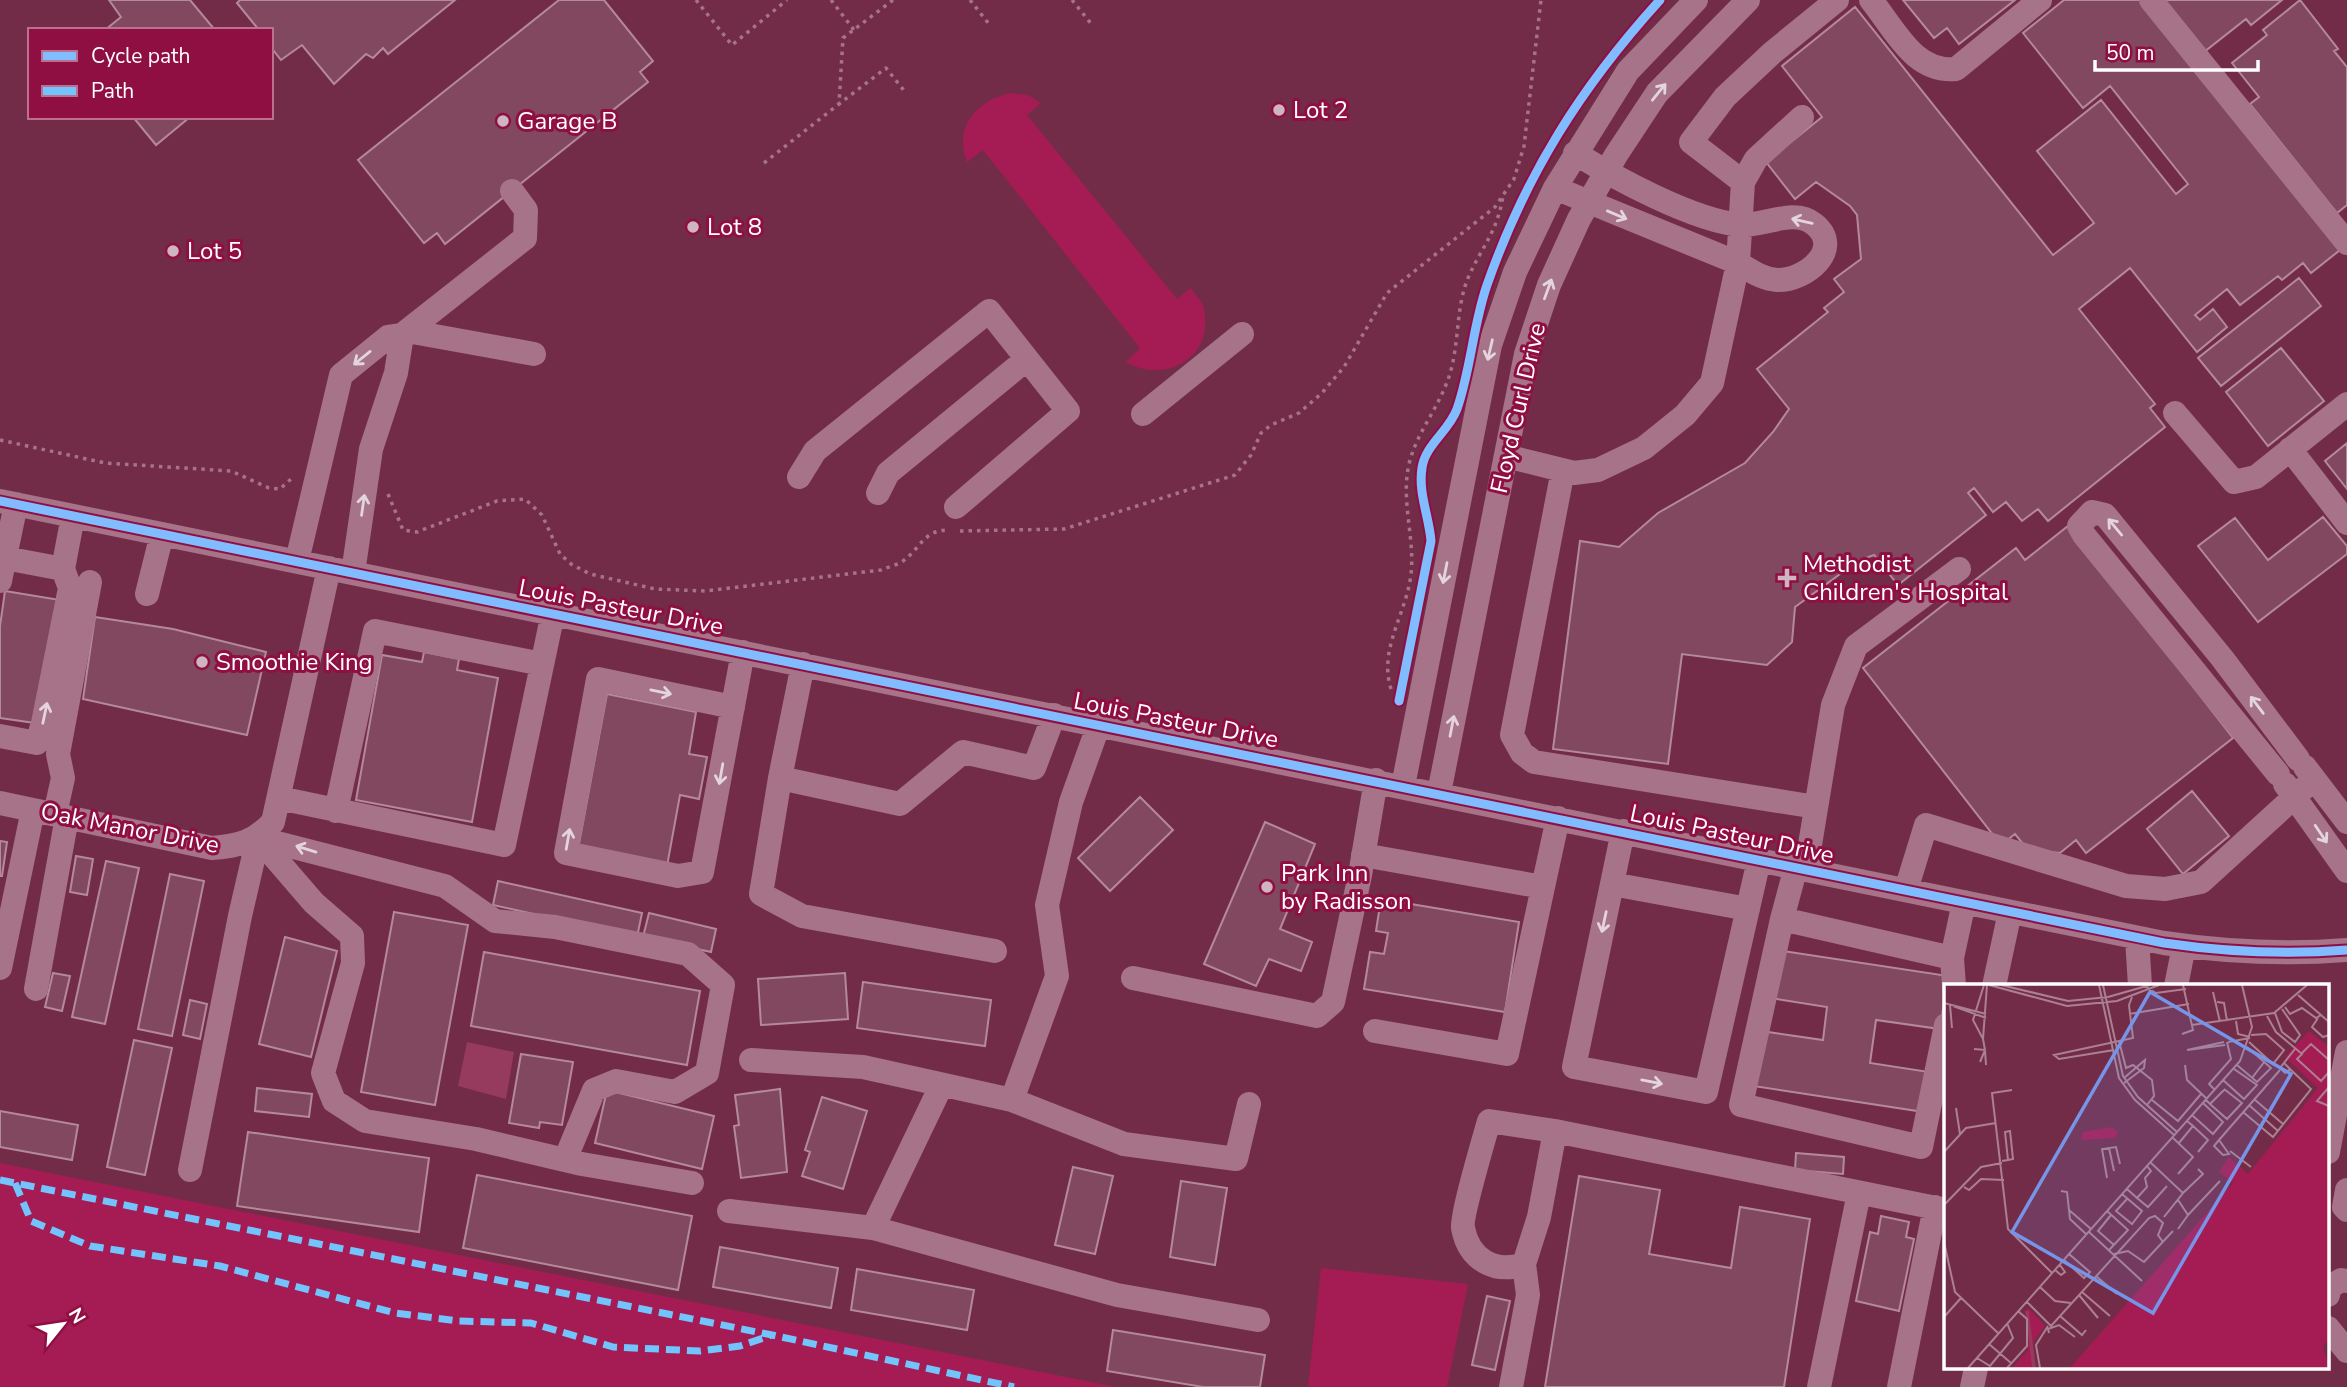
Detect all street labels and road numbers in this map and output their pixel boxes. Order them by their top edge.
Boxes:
street label: Floyd Curl Drive [1483,320,1553,496]
street label: Louis Pasteur Drive [516,571,726,643]
street label: Louis Pasteur Drive [1071,684,1281,756]
street label: Oak Manor Drive [38,795,222,861]
street label: Louis Pasteur Drive [1627,797,1837,871]

